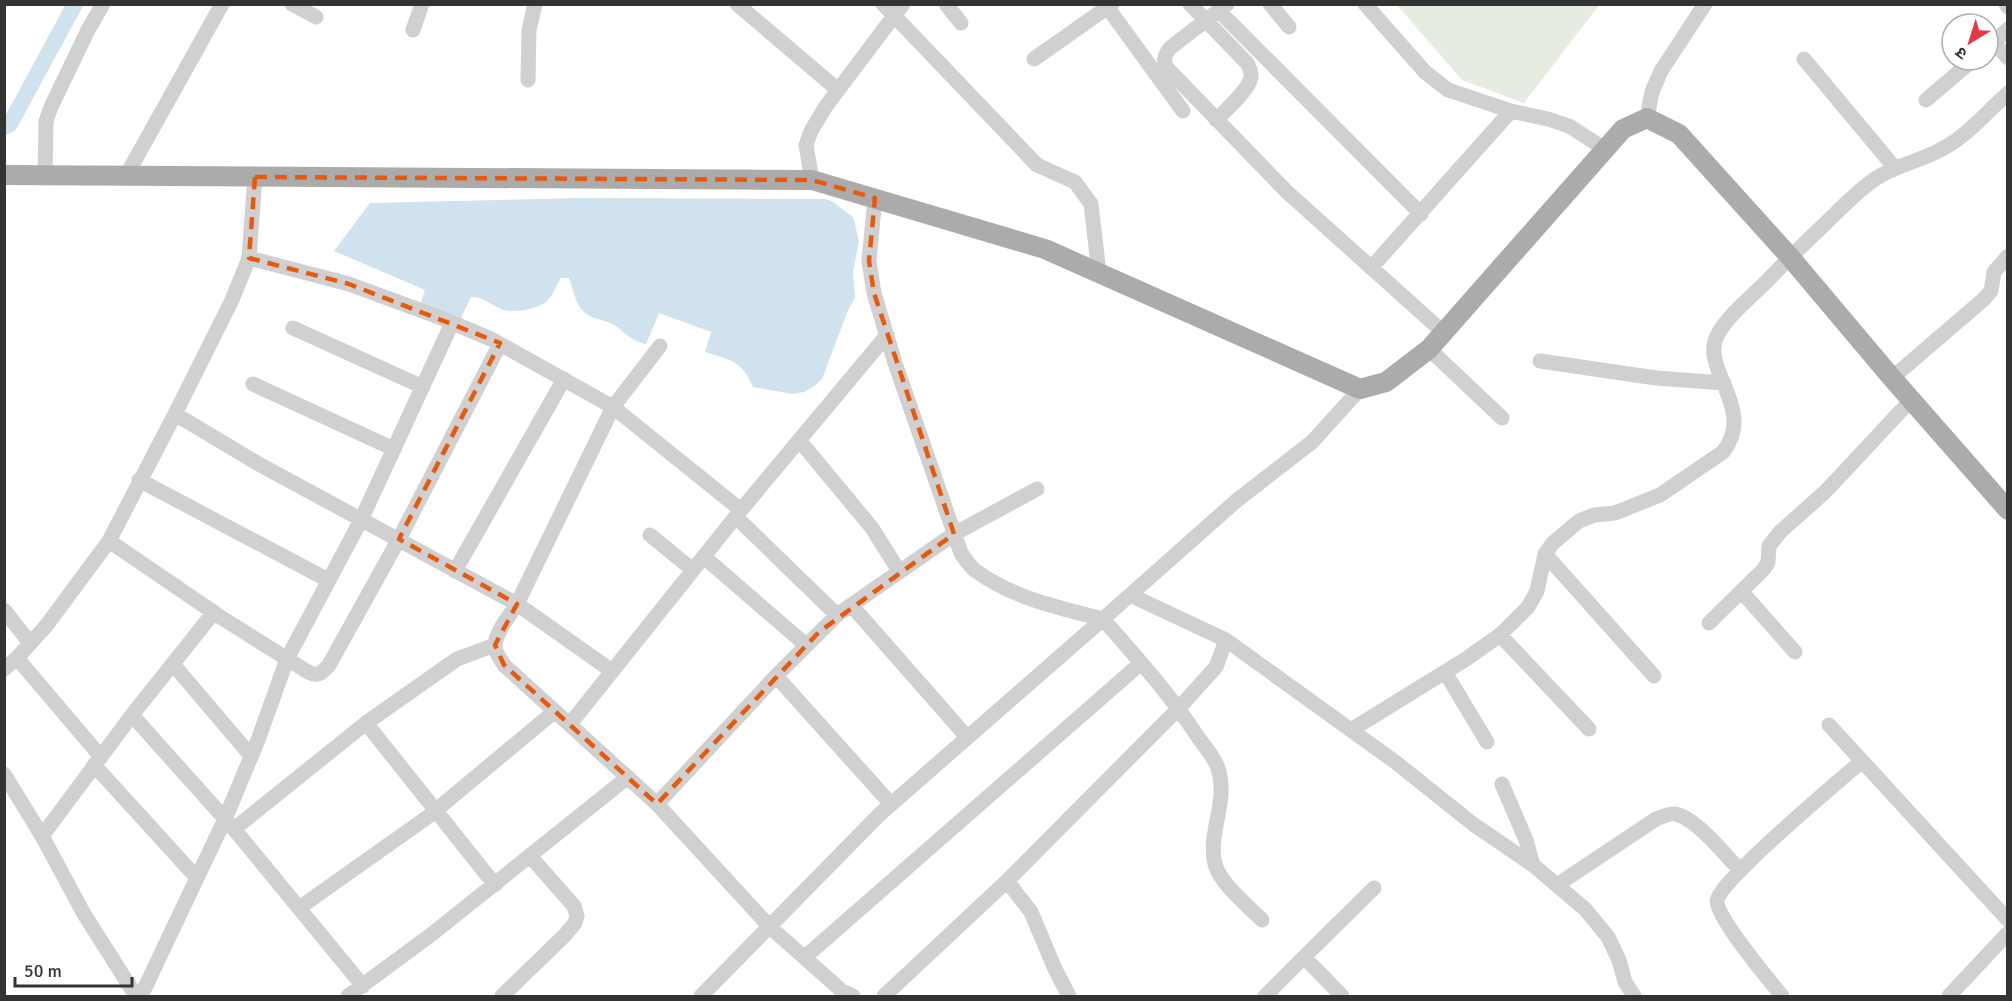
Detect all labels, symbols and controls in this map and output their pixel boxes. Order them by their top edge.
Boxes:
north arrow [1940,12,2000,72]
text: उ [1951,42,1971,64]
scale bar [15,950,132,988]
text: 50 m [24,960,62,982]

